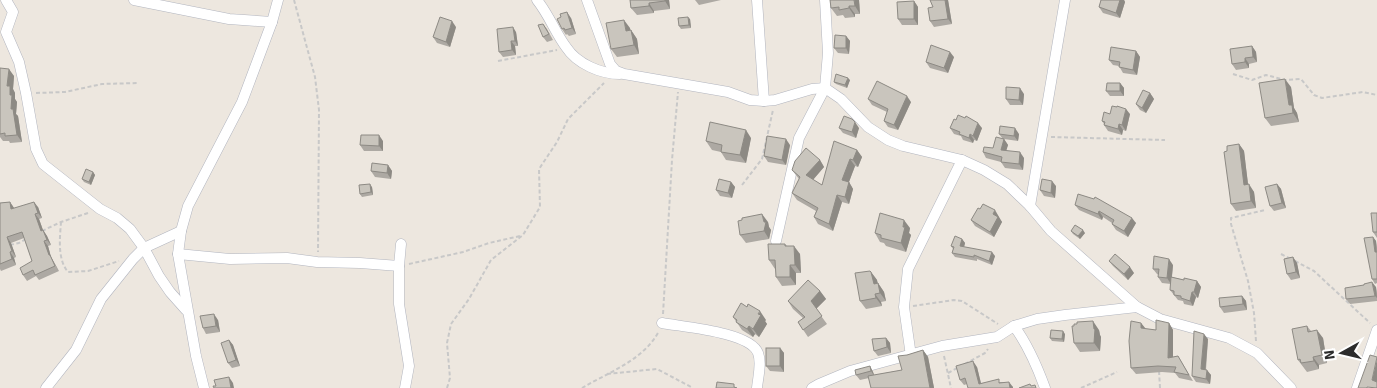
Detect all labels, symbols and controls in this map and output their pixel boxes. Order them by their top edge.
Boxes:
north arrow [1317,328,1367,378]
text: N [1321,349,1339,361]

